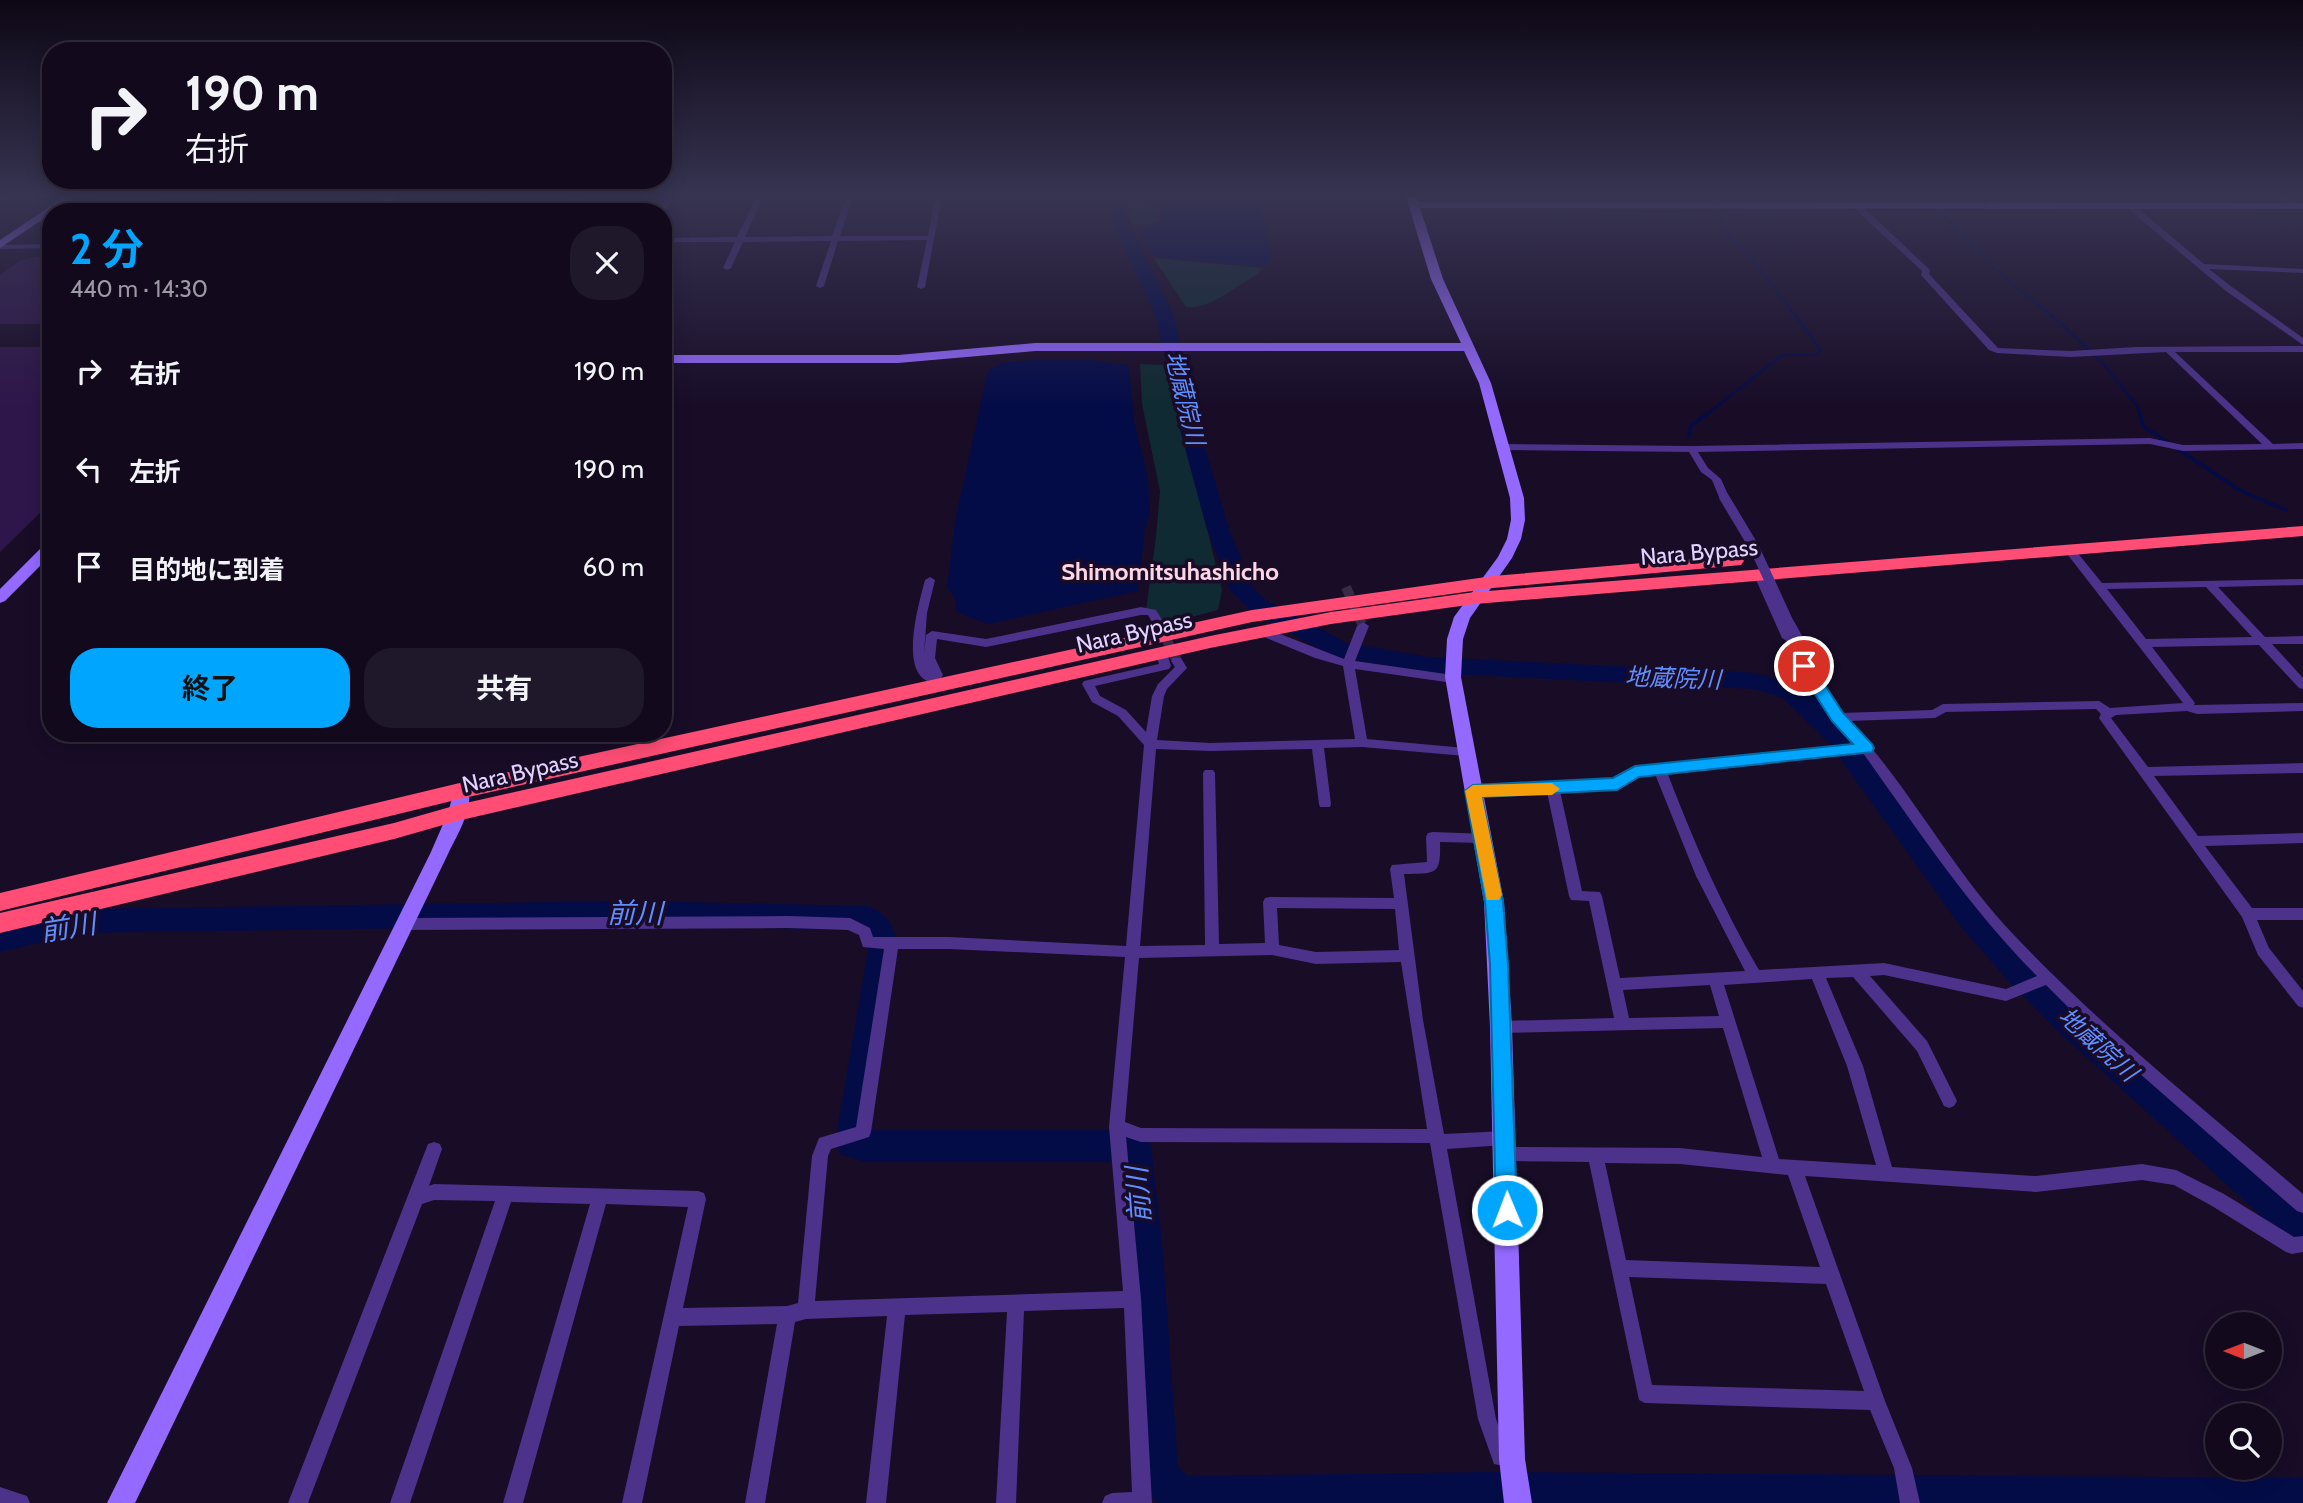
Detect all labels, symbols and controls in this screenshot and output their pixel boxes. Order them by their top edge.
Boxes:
text: 190 m [185,63,319,122]
icon: right [70,70,161,161]
text: 右折 [185,129,249,168]
text: 2 分 [70,223,144,275]
button: close [570,226,644,300]
text: 440 m · 14:30 [70,275,208,303]
water label: 地蔵院川 [1159,348,1211,451]
icon: right [70,352,108,390]
text: 190 m [574,355,644,387]
text: 右折 [129,358,181,390]
icon: left [70,450,108,488]
text: 190 m [574,453,644,485]
text: 左折 [129,456,181,488]
street label: Nara Bypass [1639,533,1759,571]
icon: arrive [70,548,108,586]
text: 60 m [582,551,644,583]
text: 目的地に到着 [129,554,285,586]
district label: Shimomitsuhashicho [1061,557,1279,586]
street label: Nara Bypass [1073,605,1195,659]
pin [1774,636,1834,696]
icon: arrive [1785,647,1823,685]
button: 終了 [70,648,350,728]
button: 共有 [364,648,644,728]
water label: 地蔵院川 [1625,662,1724,694]
street label: Nara Bypass [459,745,581,799]
water label: 前川 [607,896,666,930]
water label: 前川 [38,905,101,948]
water label: 地蔵院川 [2053,1001,2146,1089]
water label: 前川 [1119,1163,1157,1224]
position arrow [1470,1173,1544,1247]
north arrow [2205,1312,2282,1390]
map controls [2205,1312,2282,1480]
button: search [2205,1403,2282,1480]

